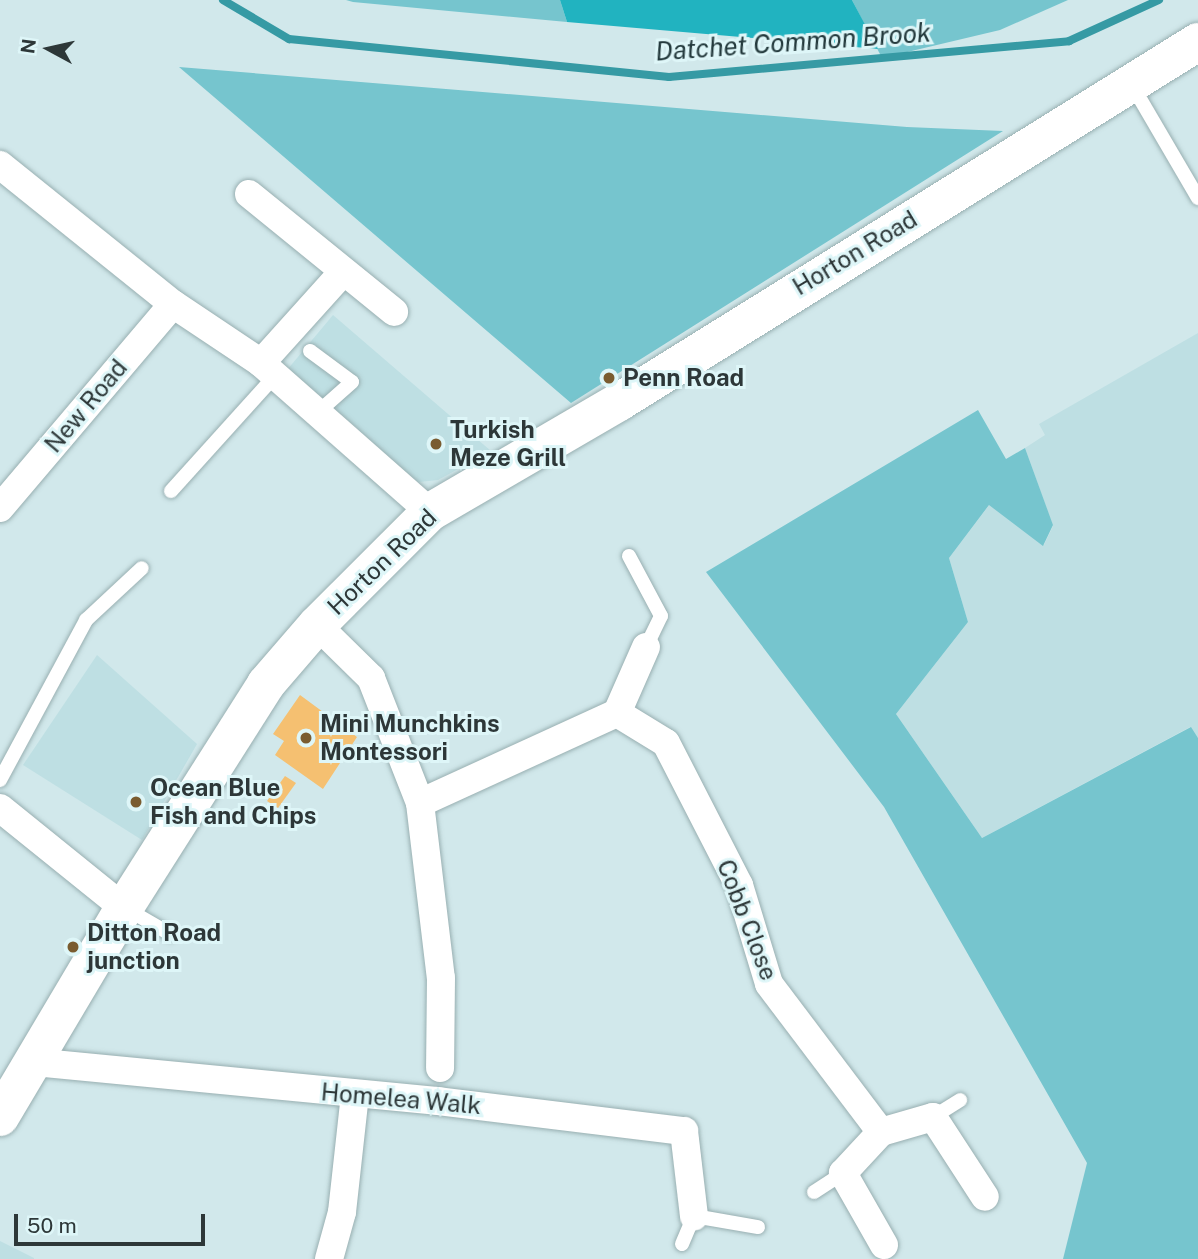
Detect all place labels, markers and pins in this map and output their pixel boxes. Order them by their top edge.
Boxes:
place label: Penn Road [623,364,744,392]
marker: Penn Road [601,370,617,386]
place label: Turkish Meze Grill [450,416,566,472]
marker: Turkish Meze Grill [428,436,444,452]
place label: Mini Munchkins Montessori [320,710,500,766]
marker: Mini Munchkins Montessori [298,730,314,746]
place label: Ocean Blue Fish and Chips [150,774,316,830]
marker: Ocean Blue Fish and Chips [128,794,144,810]
place label: Ditton Road junction [87,919,221,975]
marker: Ditton Road junction [65,939,81,955]

